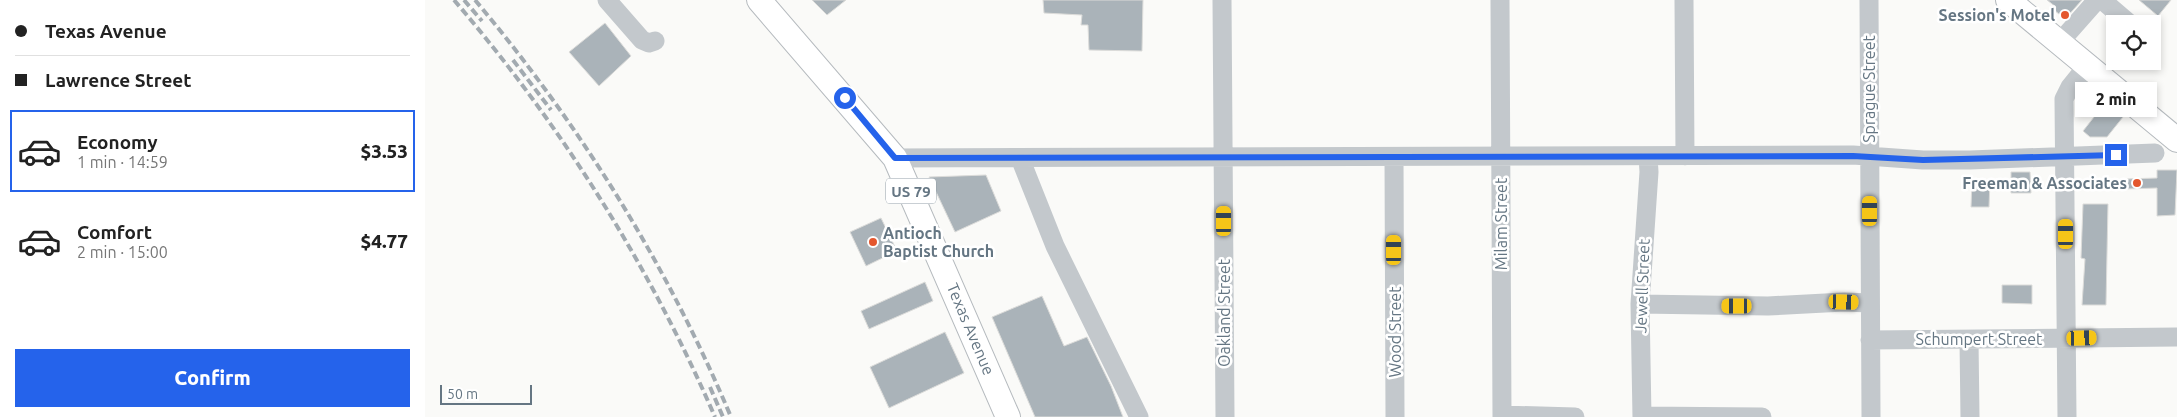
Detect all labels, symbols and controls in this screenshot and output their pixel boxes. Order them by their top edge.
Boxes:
place label: Session's Motel [1939,6,2055,24]
marker: Session's Motel [2059,9,2071,21]
map controls [2106,15,2161,70]
button: locate [2106,15,2161,70]
text: Texas Avenue [45,20,167,42]
street label: Sprague Street [1860,35,1878,143]
text: Lawrence Street [45,69,192,91]
callout: 2 min [2075,82,2157,118]
route start [834,87,856,109]
text: 2 min [2096,90,2136,108]
icon: car [17,129,62,174]
text: Economy [77,131,158,153]
text: $3.53 [360,140,408,162]
route end [2105,144,2127,166]
text: 1 min · 14:59 [77,153,168,171]
place label: Freeman & Associates [1962,174,2127,192]
street label: Milam Street [1492,177,1510,270]
marker: Freeman & Associates [2131,177,2143,189]
road number: US 79 [886,178,936,204]
car [1862,196,1877,226]
car [1216,206,1231,236]
icon: car [17,219,62,264]
car [2058,219,2073,249]
text: Comfort [77,221,152,243]
place label: Antioch Baptist Church [883,224,994,260]
text: $4.77 [360,230,408,252]
car [1386,235,1401,265]
marker: Antioch Baptist Church [867,236,879,248]
street label: Jewell Street [1631,238,1653,334]
text: 2 min · 15:00 [77,243,168,261]
street label: Oakland Street [1215,258,1233,367]
street label: Texas Avenue [944,281,998,377]
street label: Wood Street [1386,286,1404,377]
car [1828,294,1859,310]
car [1722,299,1752,314]
street label: Schumpert Street [1916,330,2043,348]
car [2066,330,2097,346]
button: Confirm [15,349,410,407]
scale bar [440,382,533,405]
text: 50 m [447,386,478,402]

